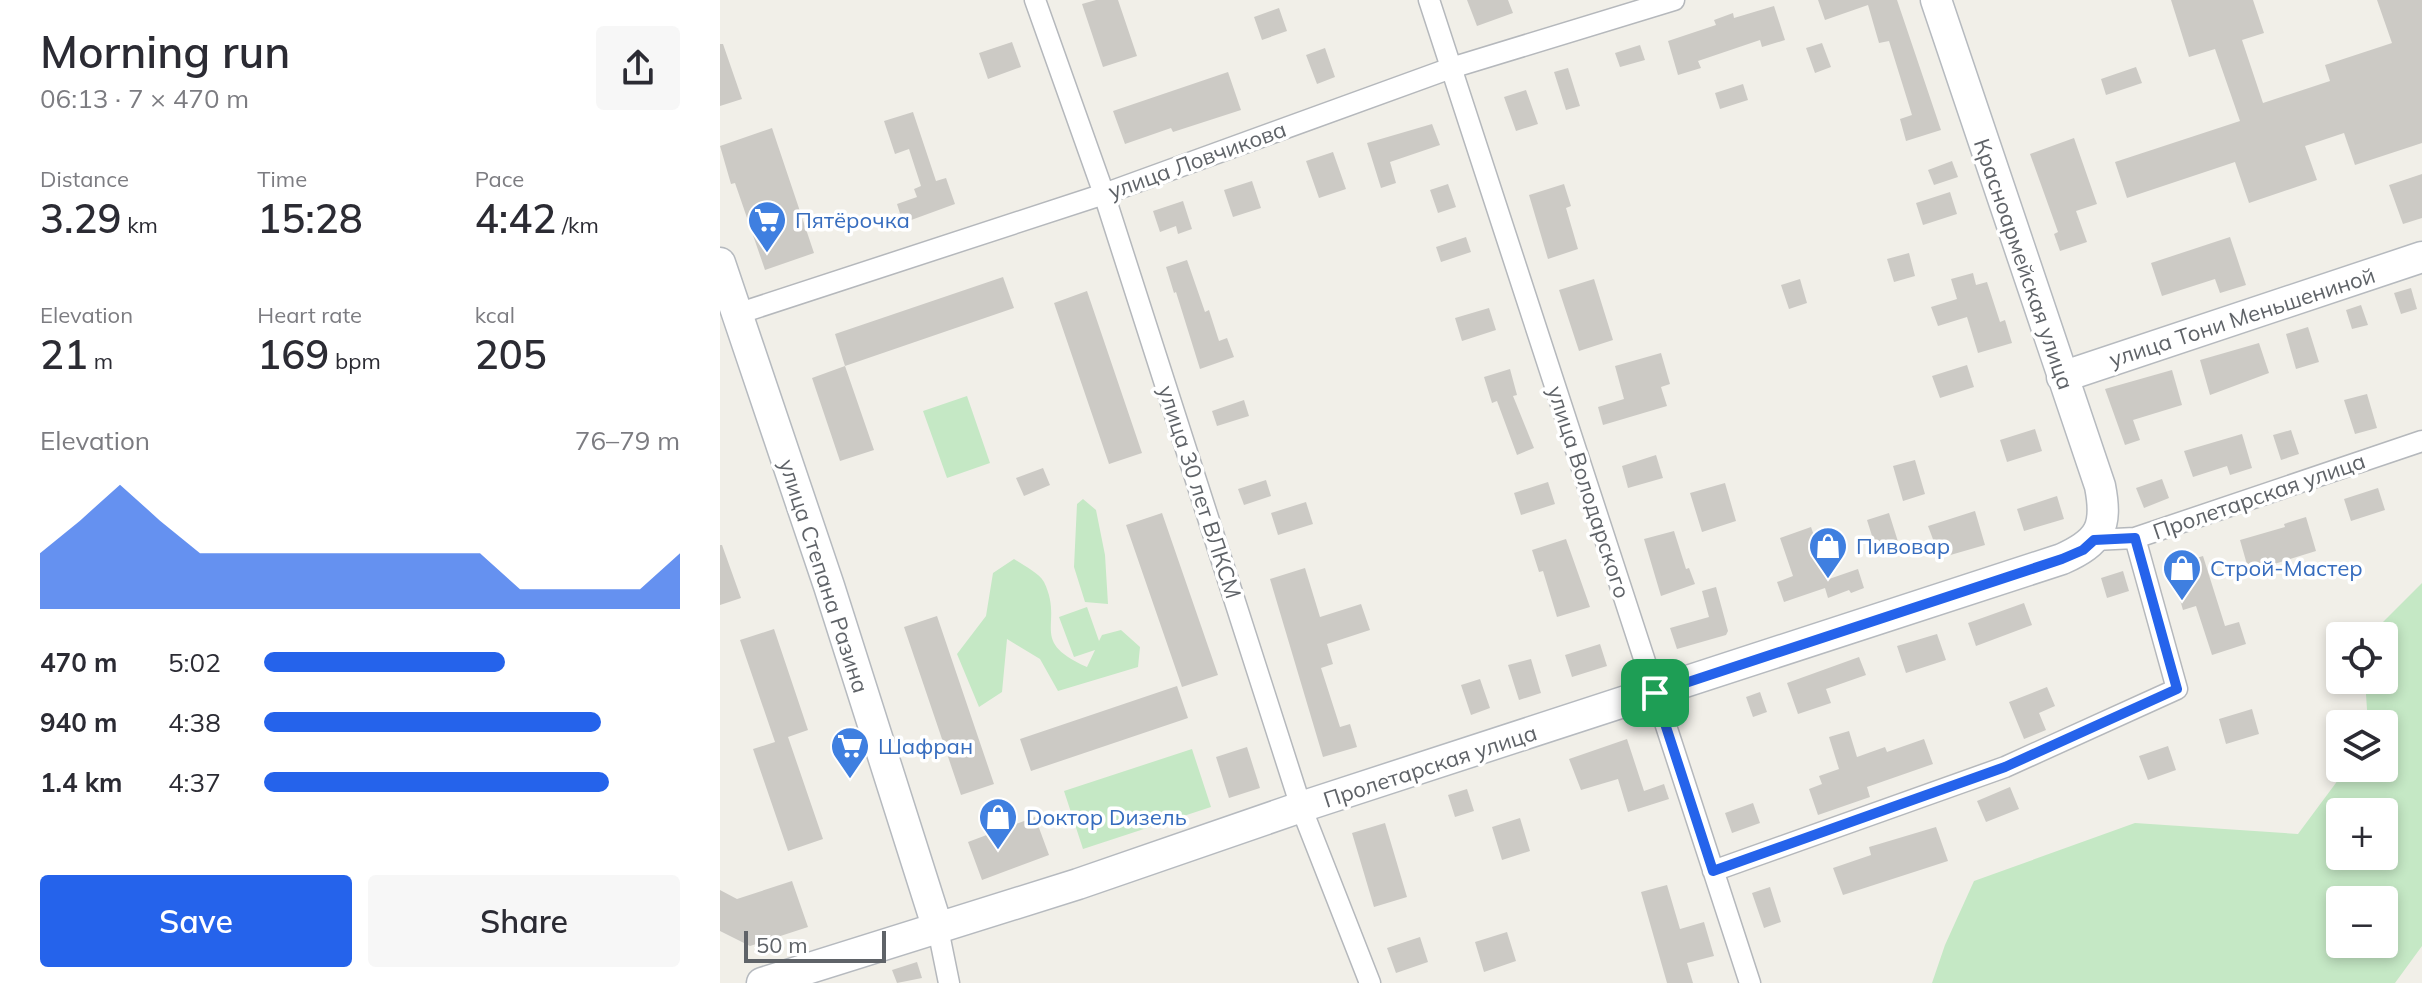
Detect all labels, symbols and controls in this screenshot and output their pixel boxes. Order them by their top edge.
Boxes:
text: Morning run [40,24,290,79]
button: share [596,26,680,110]
text: 06:13 · 7 × 470 m [40,82,249,115]
street label: улица Ловчикова [1104,115,1290,205]
street label: Красноармейская улица [1968,135,2080,393]
text: Distance [40,165,129,193]
text: Time [257,165,307,193]
text: Pace [475,165,524,193]
text: 3.29 [40,193,121,243]
text: 15:28 [257,193,363,243]
text: 4:42 [475,193,556,243]
supermarket icon: Пятёрочка [746,199,788,254]
place label: Пятёрочка [795,206,910,234]
text: km [121,211,158,239]
text: /km [556,211,599,239]
street label: улица Тони Меньшениной [2105,261,2379,373]
text: Elevation [40,301,133,329]
text: Heart rate [257,301,362,329]
text: kcal [475,301,515,329]
text: 21 [40,329,88,379]
text: 169 [257,329,329,379]
text: 205 [475,329,547,379]
text: m [88,347,113,375]
text: bpm [329,347,381,375]
street label: улица 30 лет ВЛКСМ [1152,382,1248,602]
street label: улица Володарского [1541,382,1637,602]
text: Elevation [40,424,150,457]
text: 76–79 m [575,424,680,457]
street label: Пролетарская улица [2149,446,2369,546]
street label: улица Степана Разина [773,456,875,696]
shop icon: Пивовар [1807,525,1849,580]
place label: Пивовар [1856,532,1950,560]
shop icon: Строй-Мастер [2161,547,2203,602]
place label: Строй-Мастер [2210,554,2363,582]
map controls [2326,622,2398,958]
button: locate [2326,622,2398,694]
text: 470 m [40,646,117,679]
text: 5:02 [168,646,221,679]
pin [1621,659,1689,727]
icon: arrive [1633,671,1677,715]
text: 940 m [40,706,117,739]
text: 4:38 [168,706,221,739]
button: layers [2326,710,2398,782]
street label: Пролетарская улица [1320,718,1540,814]
supermarket icon: Шафран [829,725,871,780]
place label: Шафран [878,732,973,760]
text: 1.4 km [40,766,123,799]
text: 4:37 [168,766,221,799]
shop icon: Dоктор Dизель [977,796,1019,851]
button: + [2326,798,2398,870]
place label: Dоктор Dизель [1026,803,1187,831]
button: Save [40,875,352,967]
button: Share [368,875,680,967]
button: − [2326,886,2398,958]
scale bar [744,927,886,963]
text: 50 m [756,931,807,959]

